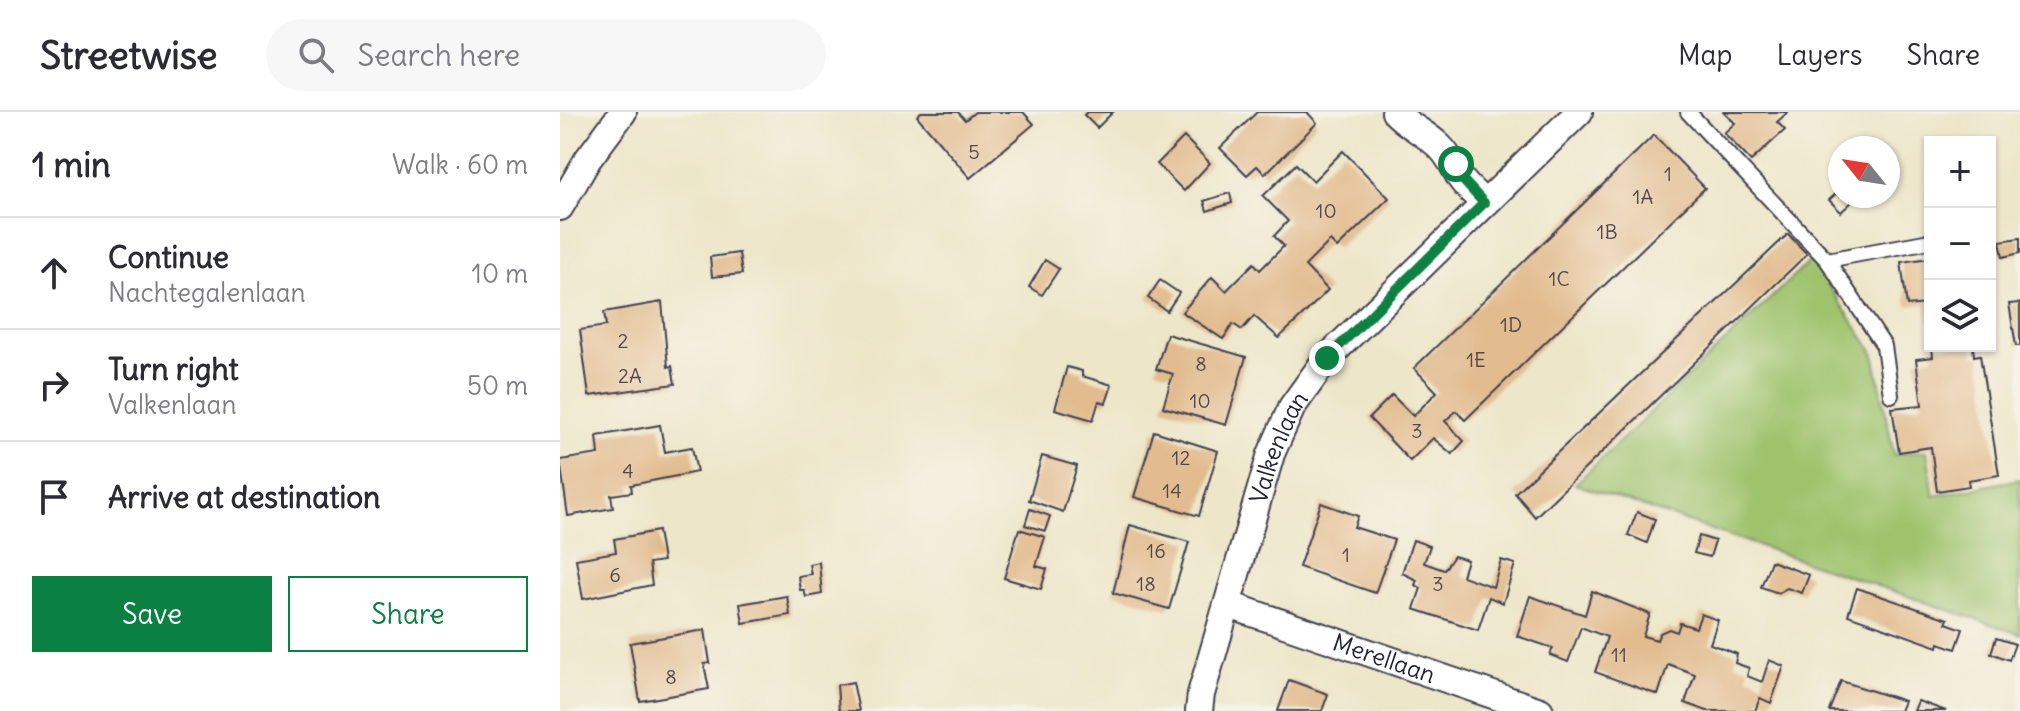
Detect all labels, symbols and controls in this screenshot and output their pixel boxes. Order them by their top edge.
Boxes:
search box [266,19,826,91]
text: Streetwise [40,32,218,79]
icon: search [294,33,338,77]
text: Search here [358,36,520,74]
text: Map [1678,37,1733,73]
text: Layers [1777,37,1863,73]
text: Share [1907,37,1980,73]
north arrow [1828,136,1900,208]
map controls [1924,136,1996,352]
button: + [1924,136,1996,208]
house number: 5 [968,139,980,164]
text: 1 min [32,143,111,186]
route start [1438,146,1474,182]
text: Walk · 60 m [392,148,528,181]
house number: 1 [1664,161,1672,186]
house number: 1A [1633,184,1654,209]
house number: 10 [1315,198,1337,223]
button: − [1924,208,1996,280]
house number: 1B [1596,219,1618,244]
text: Continue [108,238,229,276]
icon: ahead [32,251,76,295]
text: 10 m [472,257,528,290]
house number: 1C [1548,266,1570,291]
text: Nachtegalenlaan [108,276,306,309]
button: layers [1924,280,1996,352]
house number: 1D [1500,312,1522,337]
house number: 2 [618,328,629,353]
route end [1309,340,1345,376]
house number: 1E [1466,347,1486,372]
text: Turn right [108,350,239,388]
house number: 8 [1195,351,1207,376]
icon: right [32,363,76,407]
house number: 2A [618,363,642,388]
text: 50 m [467,369,528,402]
street label: Valkenlaan [1242,385,1314,507]
text: Valkenlaan [108,388,236,421]
house number: 10 [1189,388,1211,413]
house number: 3 [1411,418,1423,443]
house number: 12 [1172,445,1190,470]
house number: 4 [622,458,634,483]
icon: arrive [32,475,76,519]
text: Arrive at destination [108,478,380,516]
house number: 14 [1162,478,1182,503]
house number: 16 [1146,538,1166,563]
house number: 1 [1342,542,1350,567]
house number: 6 [609,562,621,587]
house number: 18 [1136,571,1156,596]
house number: 3 [1432,571,1444,596]
button: Save [32,576,272,652]
button: Share [288,576,528,652]
street label: Merellaan [1329,627,1439,689]
house number: 11 [1611,642,1627,667]
house number: 8 [665,664,677,689]

